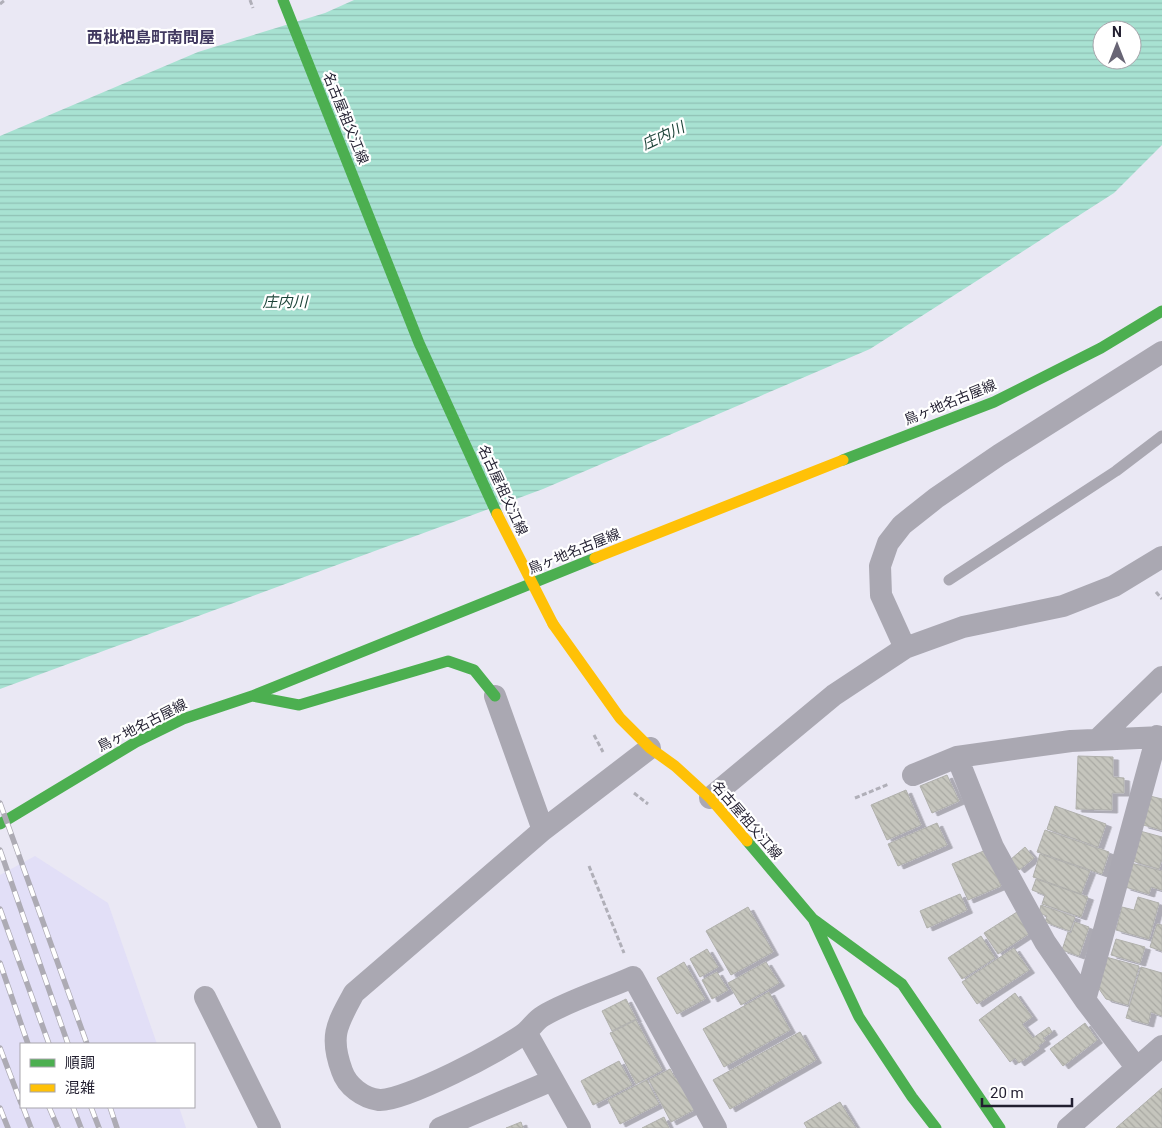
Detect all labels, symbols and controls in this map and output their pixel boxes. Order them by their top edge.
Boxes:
north arrow [1092,20,1142,70]
text: N [1112,24,1122,40]
district label: 西枇杷島町南問屋 [87,28,215,47]
street label: 名古屋祖父江線 [320,70,372,166]
water label: 庄内川 [639,117,689,154]
water label: 庄内川 [262,293,309,311]
street label: 鳥ヶ地名古屋線 [902,376,998,428]
street label: 名古屋祖父江線 [475,442,531,538]
street label: 鳥ヶ地名古屋線 [526,525,622,577]
street label: 鳥ヶ地名古屋線 [95,696,189,754]
street label: 名古屋祖父江線 [709,778,785,862]
legend [20,1043,195,1108]
text: 順調 [65,1054,95,1072]
scale bar [982,1076,1072,1108]
text: 混雑 [65,1079,95,1097]
text: 20 m [990,1084,1024,1102]

